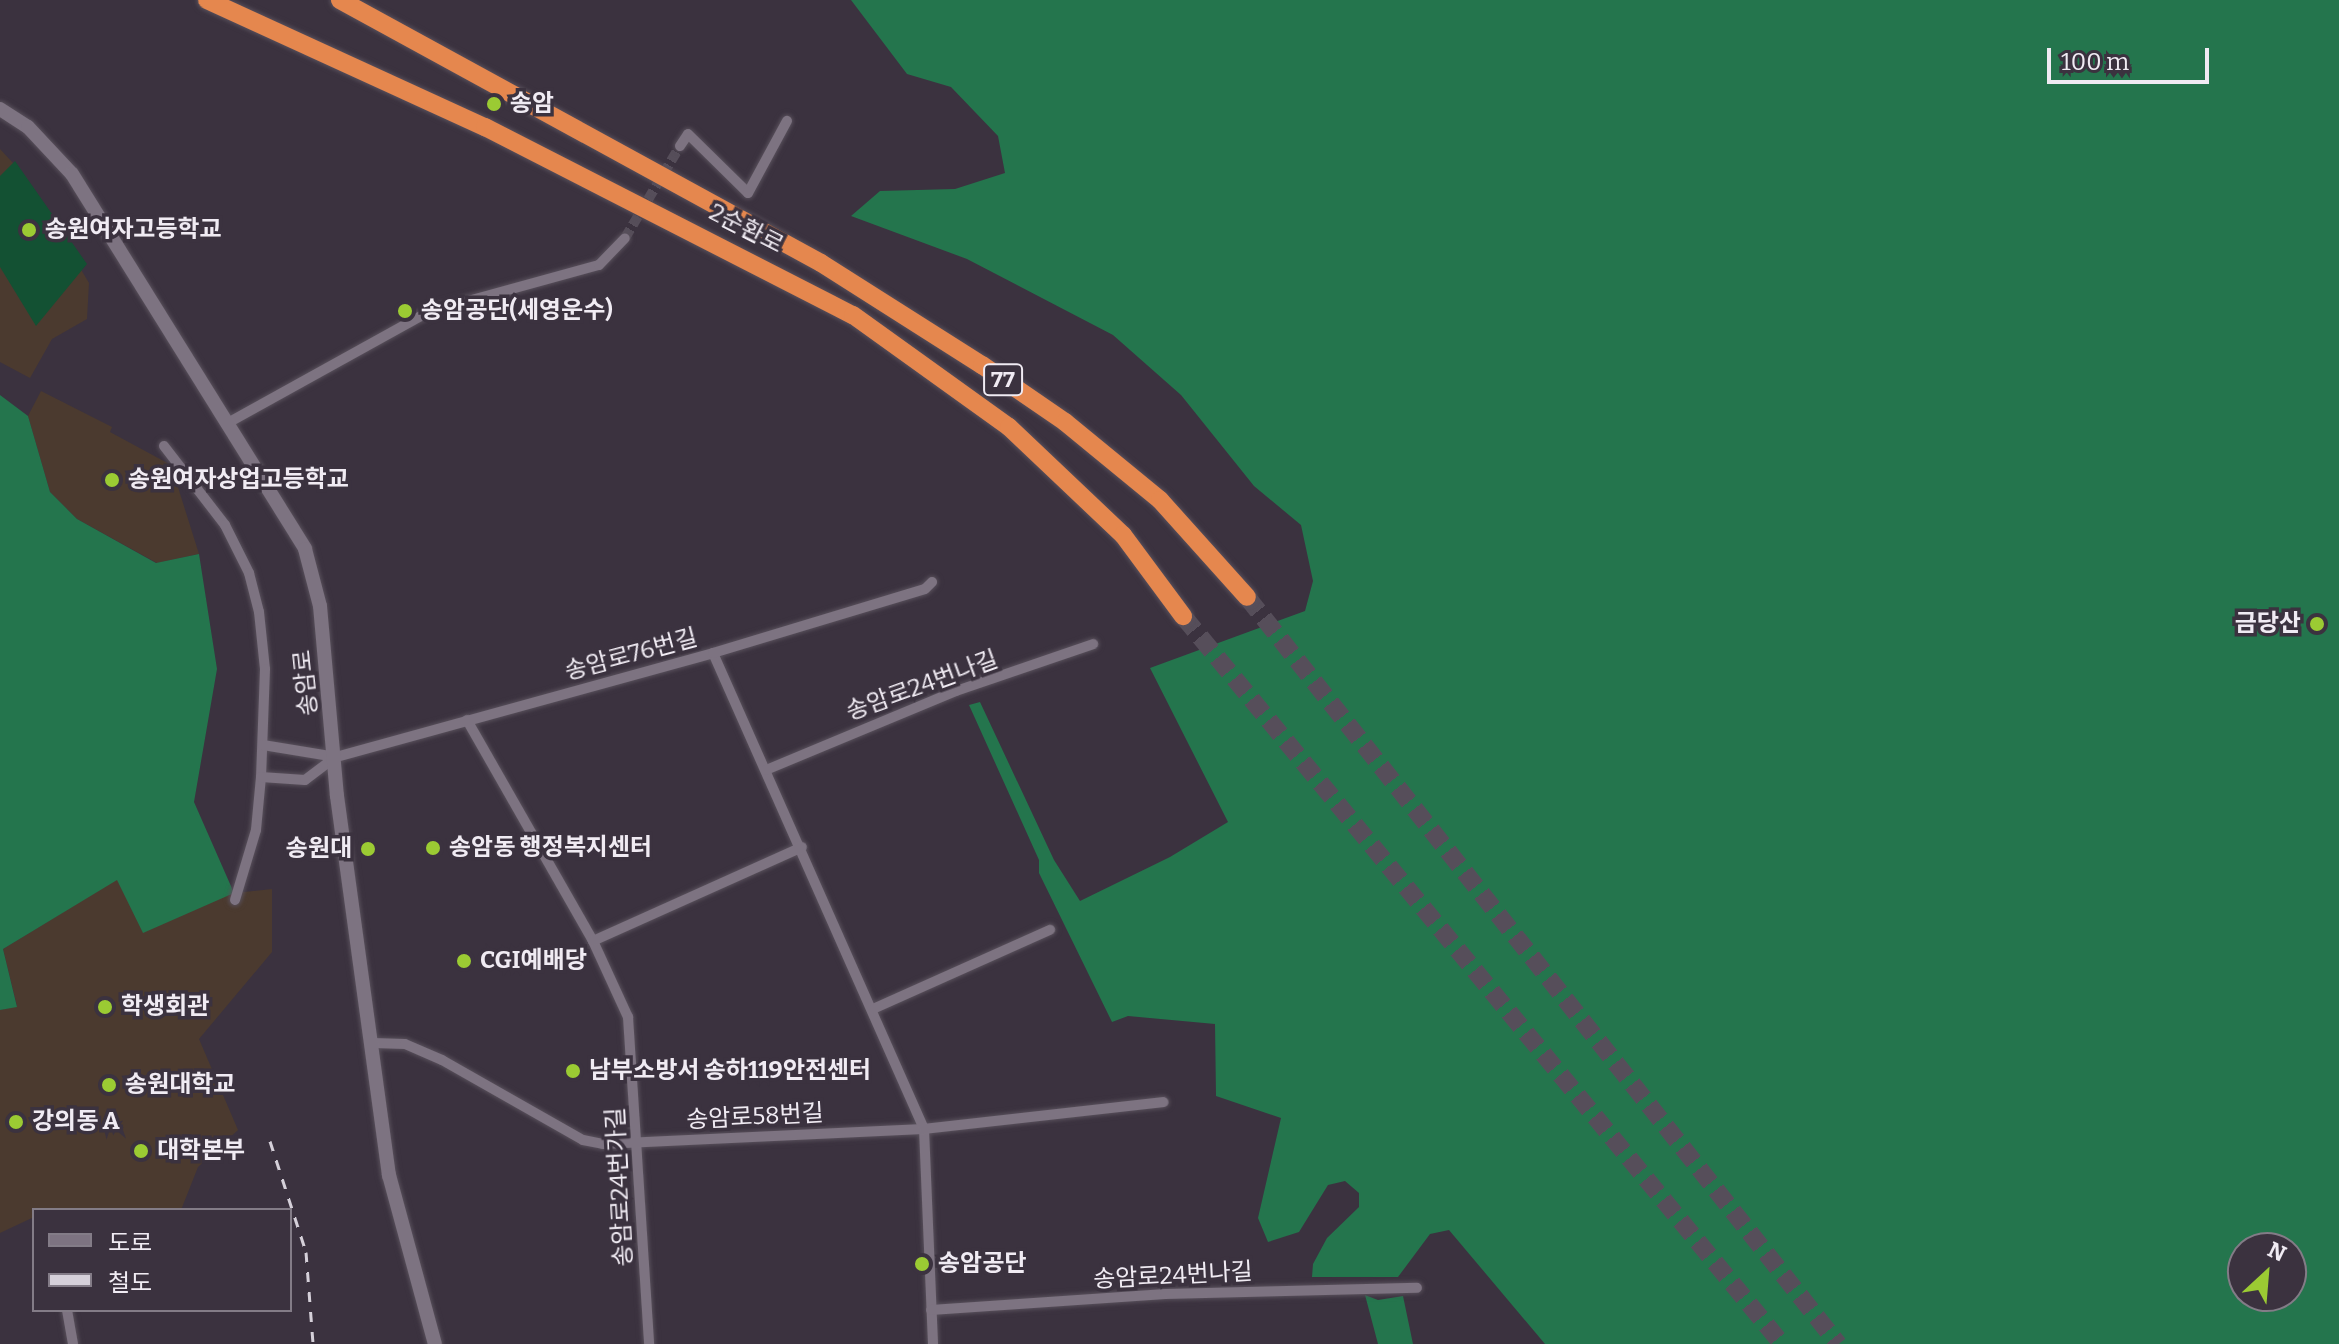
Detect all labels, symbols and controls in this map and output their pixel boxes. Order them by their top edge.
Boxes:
scale bar [2051,32,2213,82]
text: 100 m [2061,48,2129,76]
place label: 송암 [510,90,554,118]
marker: 송암 [485,95,503,113]
street label: 2순환로 [704,198,788,260]
place label: 송원여자고등학교 [45,216,222,244]
marker: 송원여자고등학교 [20,221,38,239]
place label: 송암공단(세영운수) [421,297,613,325]
marker: 송암공단(세영운수) [396,302,414,320]
road number: 77 [983,362,1023,398]
place label: 송원여자상업고등학교 [128,466,349,494]
marker: 송원여자상업고등학교 [103,471,121,489]
place label: 금당산 [2235,610,2301,638]
marker: 금당산 [2308,615,2326,633]
street label: 송암로76번길 [561,623,701,687]
street label: 송암로24번나길 [842,645,1002,727]
street label: 송암로 [288,649,324,717]
place label: 송암동 행정복지센터 [449,834,652,862]
place label: 송원대 [286,835,352,863]
marker: 송암동 행정복지센터 [424,839,442,857]
marker: 송원대 [359,840,377,858]
place label: CGI예배당 [480,947,587,975]
marker: CGI예배당 [455,952,473,970]
place label: 학생회관 [121,993,209,1021]
marker: 학생회관 [96,998,114,1016]
place label: 남부소방서 송하119안전센터 [589,1057,871,1085]
marker: 남부소방서 송하119안전센터 [564,1062,582,1080]
place label: 송원대학교 [125,1071,235,1099]
marker: 송원대학교 [100,1076,118,1094]
street label: 송암로58번길 [686,1099,824,1135]
street label: 송암로24번가길 [601,1107,639,1267]
place label: 강의동 A [32,1108,120,1136]
marker: 강의동 A [7,1113,25,1131]
place label: 대학본부 [157,1137,245,1165]
marker: 대학본부 [132,1142,150,1160]
legend [32,1208,292,1312]
text: 도로 [108,1229,152,1257]
north arrow [2227,1232,2307,1312]
text: N [2263,1236,2290,1268]
place label: 송암공단 [938,1250,1026,1278]
marker: 송암공단 [913,1255,931,1273]
street label: 송암로24번나길 [1093,1257,1253,1295]
text: 철도 [108,1269,152,1297]

